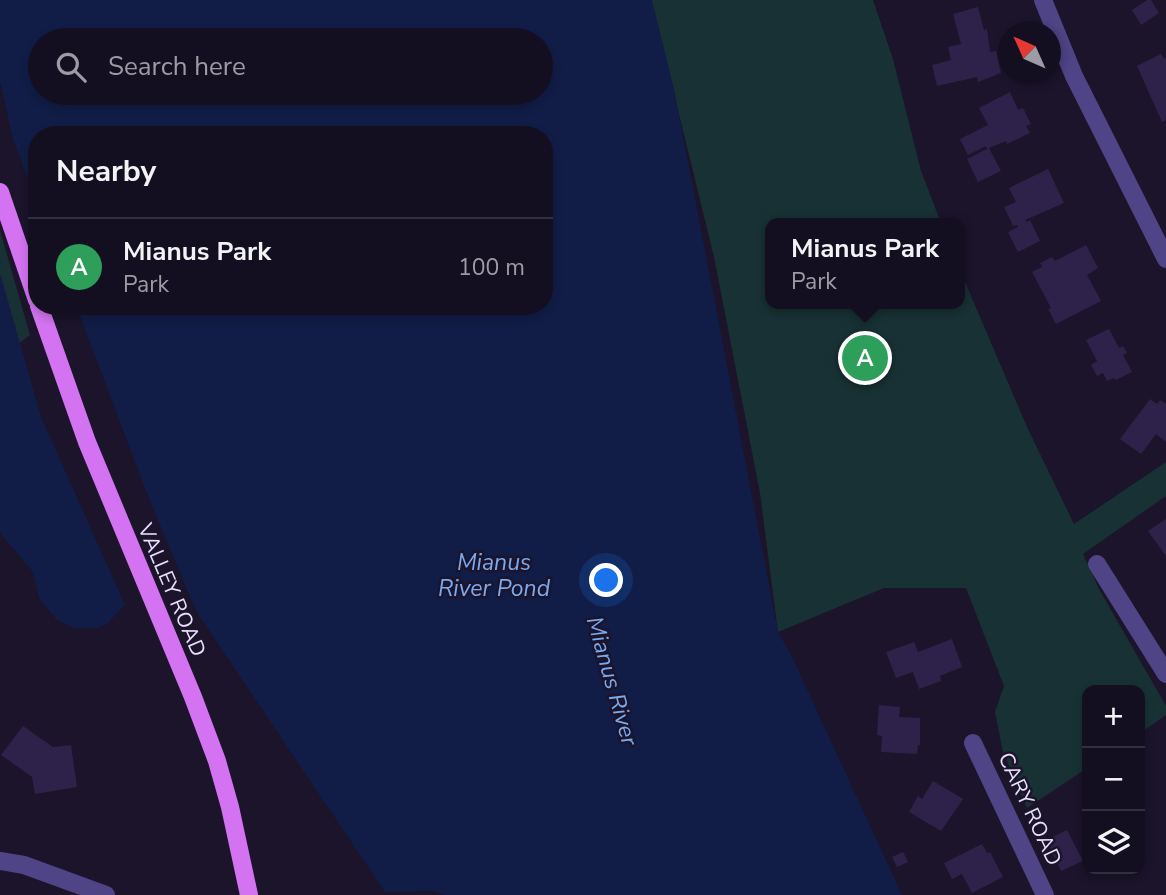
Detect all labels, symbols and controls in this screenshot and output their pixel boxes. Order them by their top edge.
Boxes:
north arrow [998,21,1061,84]
search box [28,28,553,105]
icon: search [52,48,90,86]
text: Search here [108,49,246,84]
text: Nearby [56,151,156,192]
popup [765,218,965,309]
text: Mianus Park [791,231,939,266]
text: Mianus Park [123,234,271,269]
text: A [70,252,88,283]
text: 100 m [458,252,525,283]
text: Park [791,266,837,297]
text: Park [123,269,169,300]
pin: A [842,332,888,384]
street label: VALLEY ROAD [131,518,213,661]
water label: Mianus River Pond [438,547,551,604]
your location [589,563,623,597]
water label: Mianus River [579,613,645,750]
map controls [1082,685,1145,874]
button: + [1082,685,1145,748]
street label: CARY ROAD [992,748,1068,870]
button: − [1082,748,1145,811]
button: layers [1082,811,1145,874]

